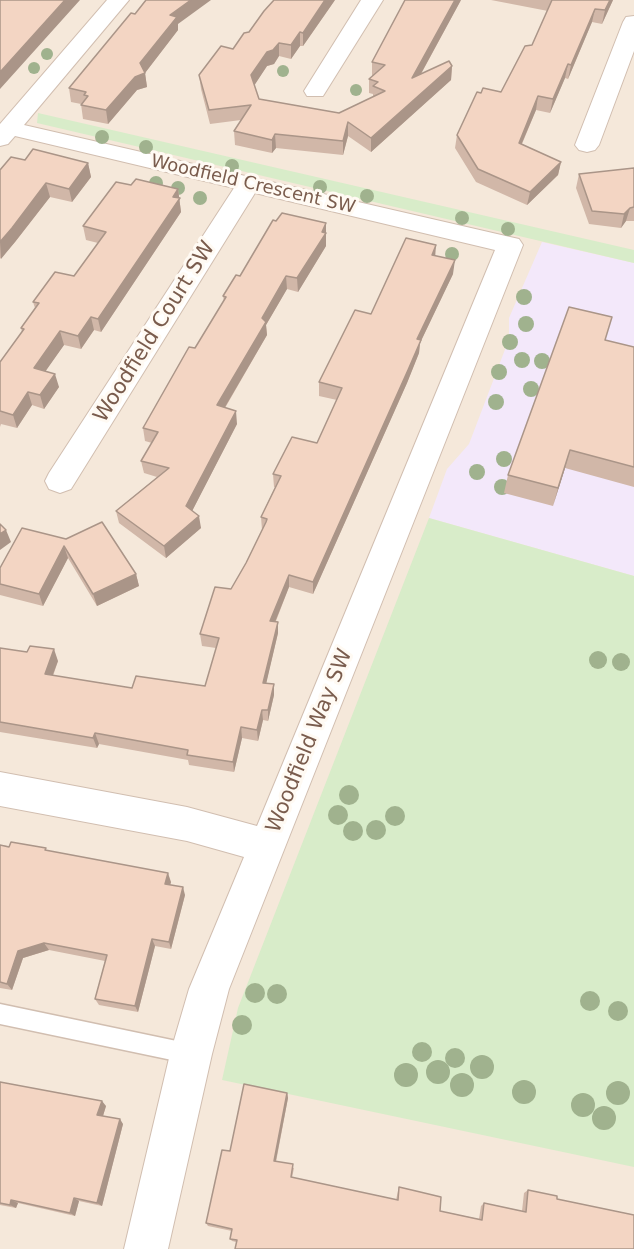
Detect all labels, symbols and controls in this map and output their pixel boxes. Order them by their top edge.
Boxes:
street label: Woodfield Crescent SW [149,151,357,219]
street label: Woodfield Court SW [89,237,221,427]
street label: Woodfield Way SW [262,645,358,837]

